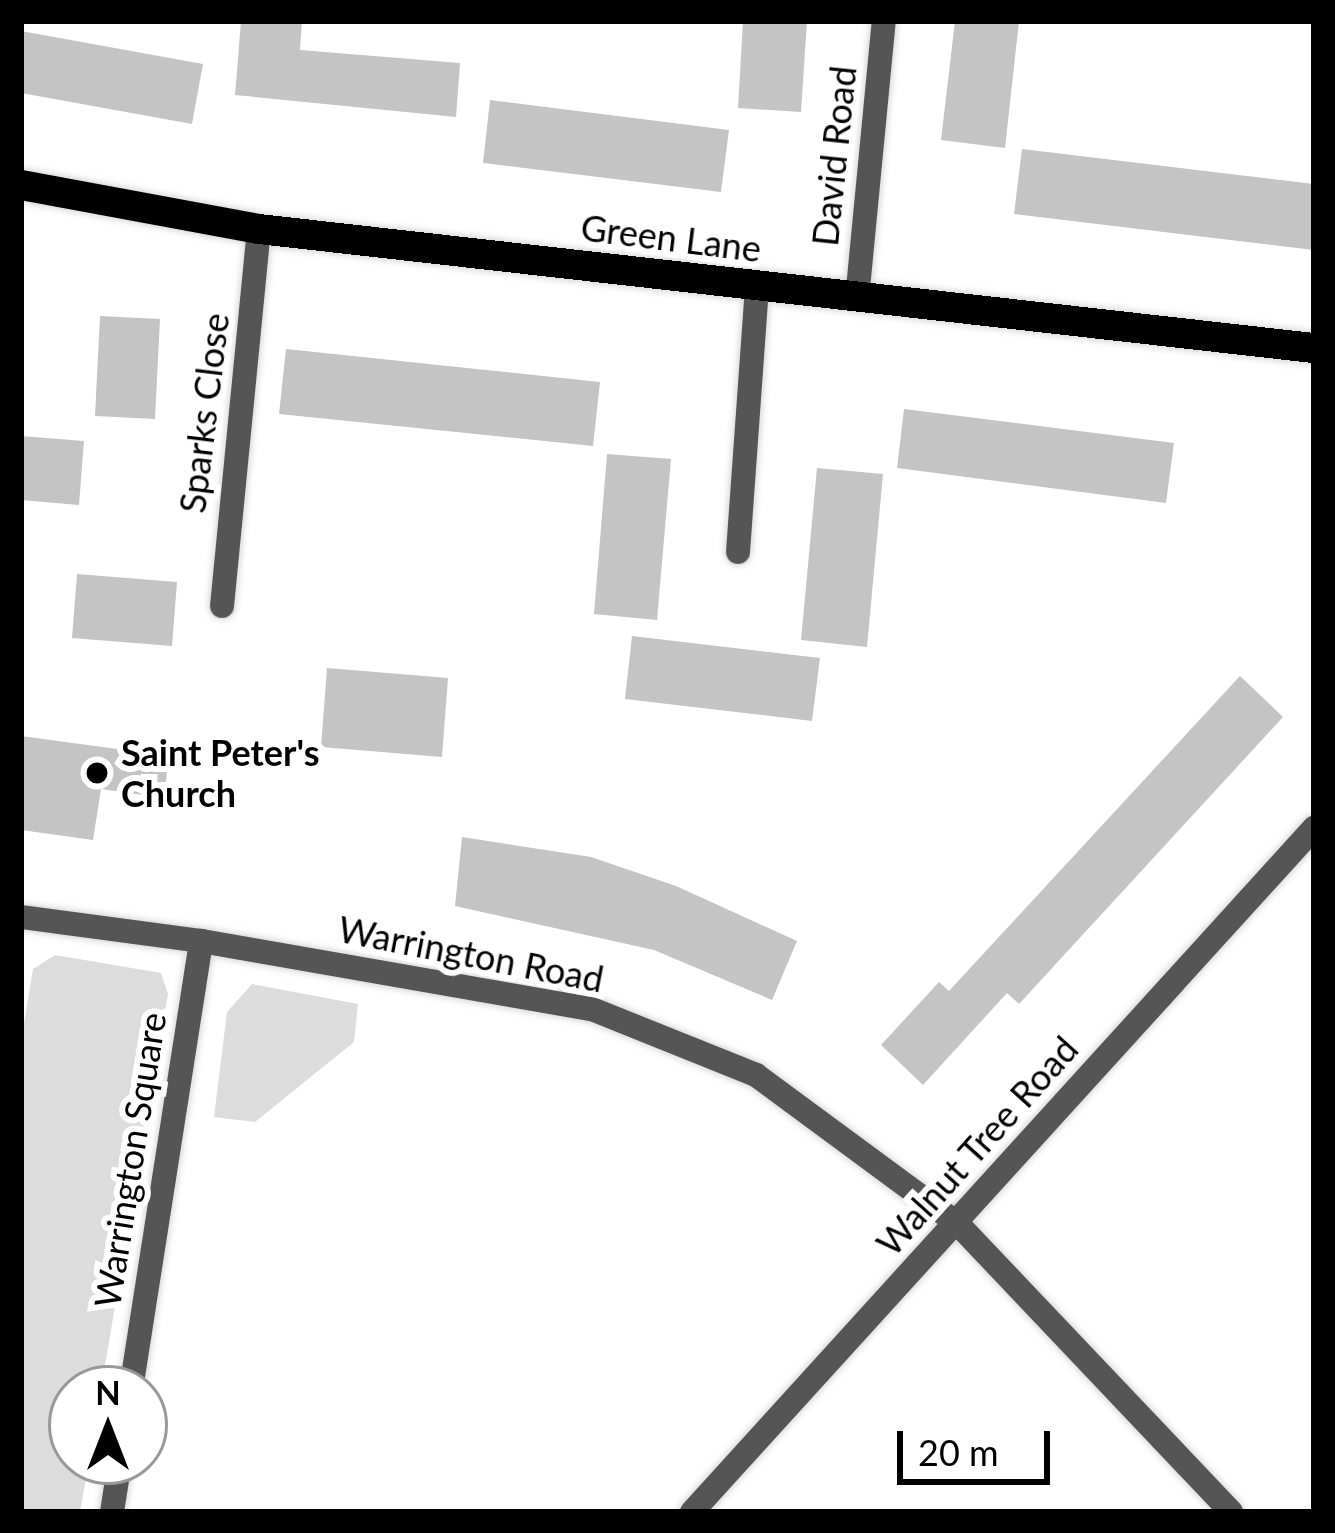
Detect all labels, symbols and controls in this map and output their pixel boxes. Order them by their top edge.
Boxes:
street label: David Road [803,64,865,248]
street label: Green Lane [578,206,764,270]
street label: Sparks Close [170,311,238,515]
place label: Saint Peter's Church [121,730,319,815]
marker: Saint Peter's Church [84,760,110,786]
street label: Warrington Road [335,907,607,1001]
street label: Warrington Square [85,1009,175,1311]
street label: Walnut Tree Road [867,1027,1087,1265]
north arrow [48,1365,168,1485]
text: N [95,1372,121,1412]
scale bar [903,1407,1056,1481]
text: 20 m [918,1430,999,1474]

